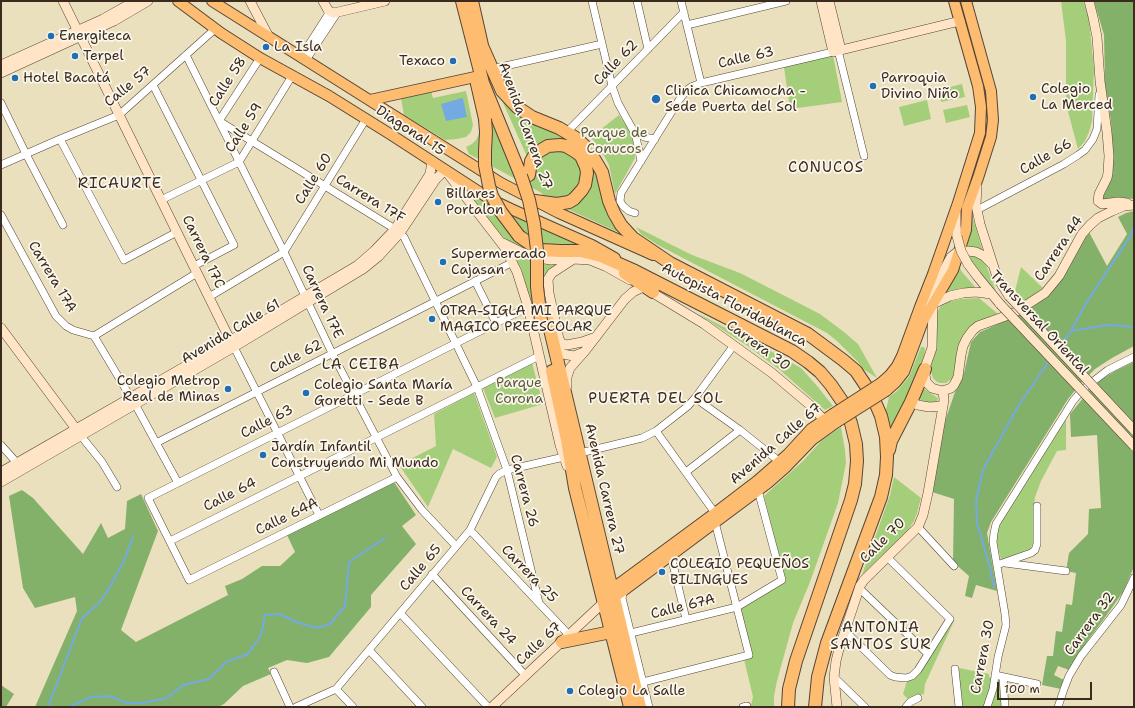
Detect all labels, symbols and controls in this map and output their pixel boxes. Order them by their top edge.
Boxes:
place label: Energiteca [59,28,131,44]
marker: Energiteca [46,31,56,41]
street label: Calle 62 [590,37,642,89]
place label: La Isla [274,39,322,55]
marker: La Isla [261,42,271,52]
street label: Calle 63 [716,43,776,73]
place label: Terpel [83,48,124,64]
marker: Terpel [70,51,80,61]
place label: Texaco [399,53,445,69]
street label: Calle 58 [206,54,250,110]
marker: Texaco [448,56,458,66]
street label: Avenida Carrera 27 [494,60,556,192]
street label: Calle 57 [101,63,155,111]
place label: Hotel Bacatá [23,70,111,86]
place label: Parroquia Divino Niño [881,70,958,102]
marker: Hotel Bacatá [10,73,20,83]
marker: Parroquia Divino Niño [868,81,878,91]
place label: Colegio La Merced [1041,81,1112,114]
place label: Clinica Chicamocha - Sede Puerta del Sol [665,83,806,116]
marker: Colegio La Merced [1028,92,1038,102]
marker: Clinica Chicamocha - Sede Puerta del Sol [650,93,662,105]
street label: Calle 59 [222,100,266,156]
street label: Diagonal 15 [372,102,448,160]
park label: Parque de Conucos [580,125,648,158]
street label: Calle 66 [1017,135,1075,179]
street label: Calle 60 [292,150,336,208]
district label: CONUCOS [788,159,864,177]
street label: Carrera 17F [332,171,408,227]
district label: RICAURTE [78,175,162,193]
place label: Billares Portalon [446,186,504,218]
marker: Billares Portalon [433,197,443,207]
street label: Carrera 17C [178,213,228,291]
street label: Carrera 44 [1031,213,1087,285]
street label: Carrera 17A [24,238,80,316]
place label: Supermercado Cajasan [451,246,546,278]
marker: Supermercado Cajasan [438,257,448,267]
street label: Autopista Floridablanca [658,260,810,350]
street label: Carrera 17E [298,262,346,342]
street label: Transversal Oriental [986,267,1092,379]
street label: Avenida Calle 61 [179,296,283,368]
place label: OTRA-SIGLA MI PARQUE MAGICO PREESCOLAR [440,303,612,336]
marker: OTRA-SIGLA MI PARQUE MAGICO PREESCOLAR [427,314,437,324]
street label: Carrera 30 [723,317,793,375]
street label: Calle 62 [267,337,325,377]
district label: LA CEIBA [322,356,400,374]
place label: Colegio Metrop Real de Minas [117,373,220,406]
park label: Parque Corona [495,375,543,408]
place label: Colegio Santa María Goretti - Sede B [314,377,452,410]
marker: Colegio Metrop Real de Minas [223,384,233,394]
marker: Colegio Santa María Goretti - Sede B [301,388,311,398]
district label: PUERTA DEL SOL [588,390,724,408]
street label: Avenida Calle 67 [727,400,825,488]
street label: Calle 63 [238,402,296,442]
street label: Avenida Carrera 27 [581,422,627,556]
place label: Jardín Infantil Construyendo Mi Mundo [271,439,439,472]
marker: Jardín Infantil Construyendo Mi Mundo [258,450,268,460]
street label: Carrera 26 [506,453,542,529]
street label: Calle 64 [201,475,259,515]
street label: Calle 64A [253,495,321,539]
street label: Calle 70 [857,515,909,567]
street label: Calle 65 [397,541,445,595]
street label: Carrera 25 [497,542,561,606]
place label: COLEGIO PEQUEÑOS BILINGUES [670,556,809,588]
marker: COLEGIO PEQUEÑOS BILINGUES [657,567,667,577]
street label: Carrera 24 [456,583,520,649]
street label: Carrera 32 [1061,589,1119,659]
street label: Calle 67A [649,591,717,623]
street label: Calle 67 [513,619,565,669]
district label: ANTONIA SANTOS SUR [830,619,932,654]
street label: Carrera 30 [968,619,998,695]
scale bar [999,674,1094,700]
text: 100 m [1004,681,1040,697]
place label: Colegio La Salle [578,683,685,699]
marker: Colegio La Salle [565,686,575,696]

